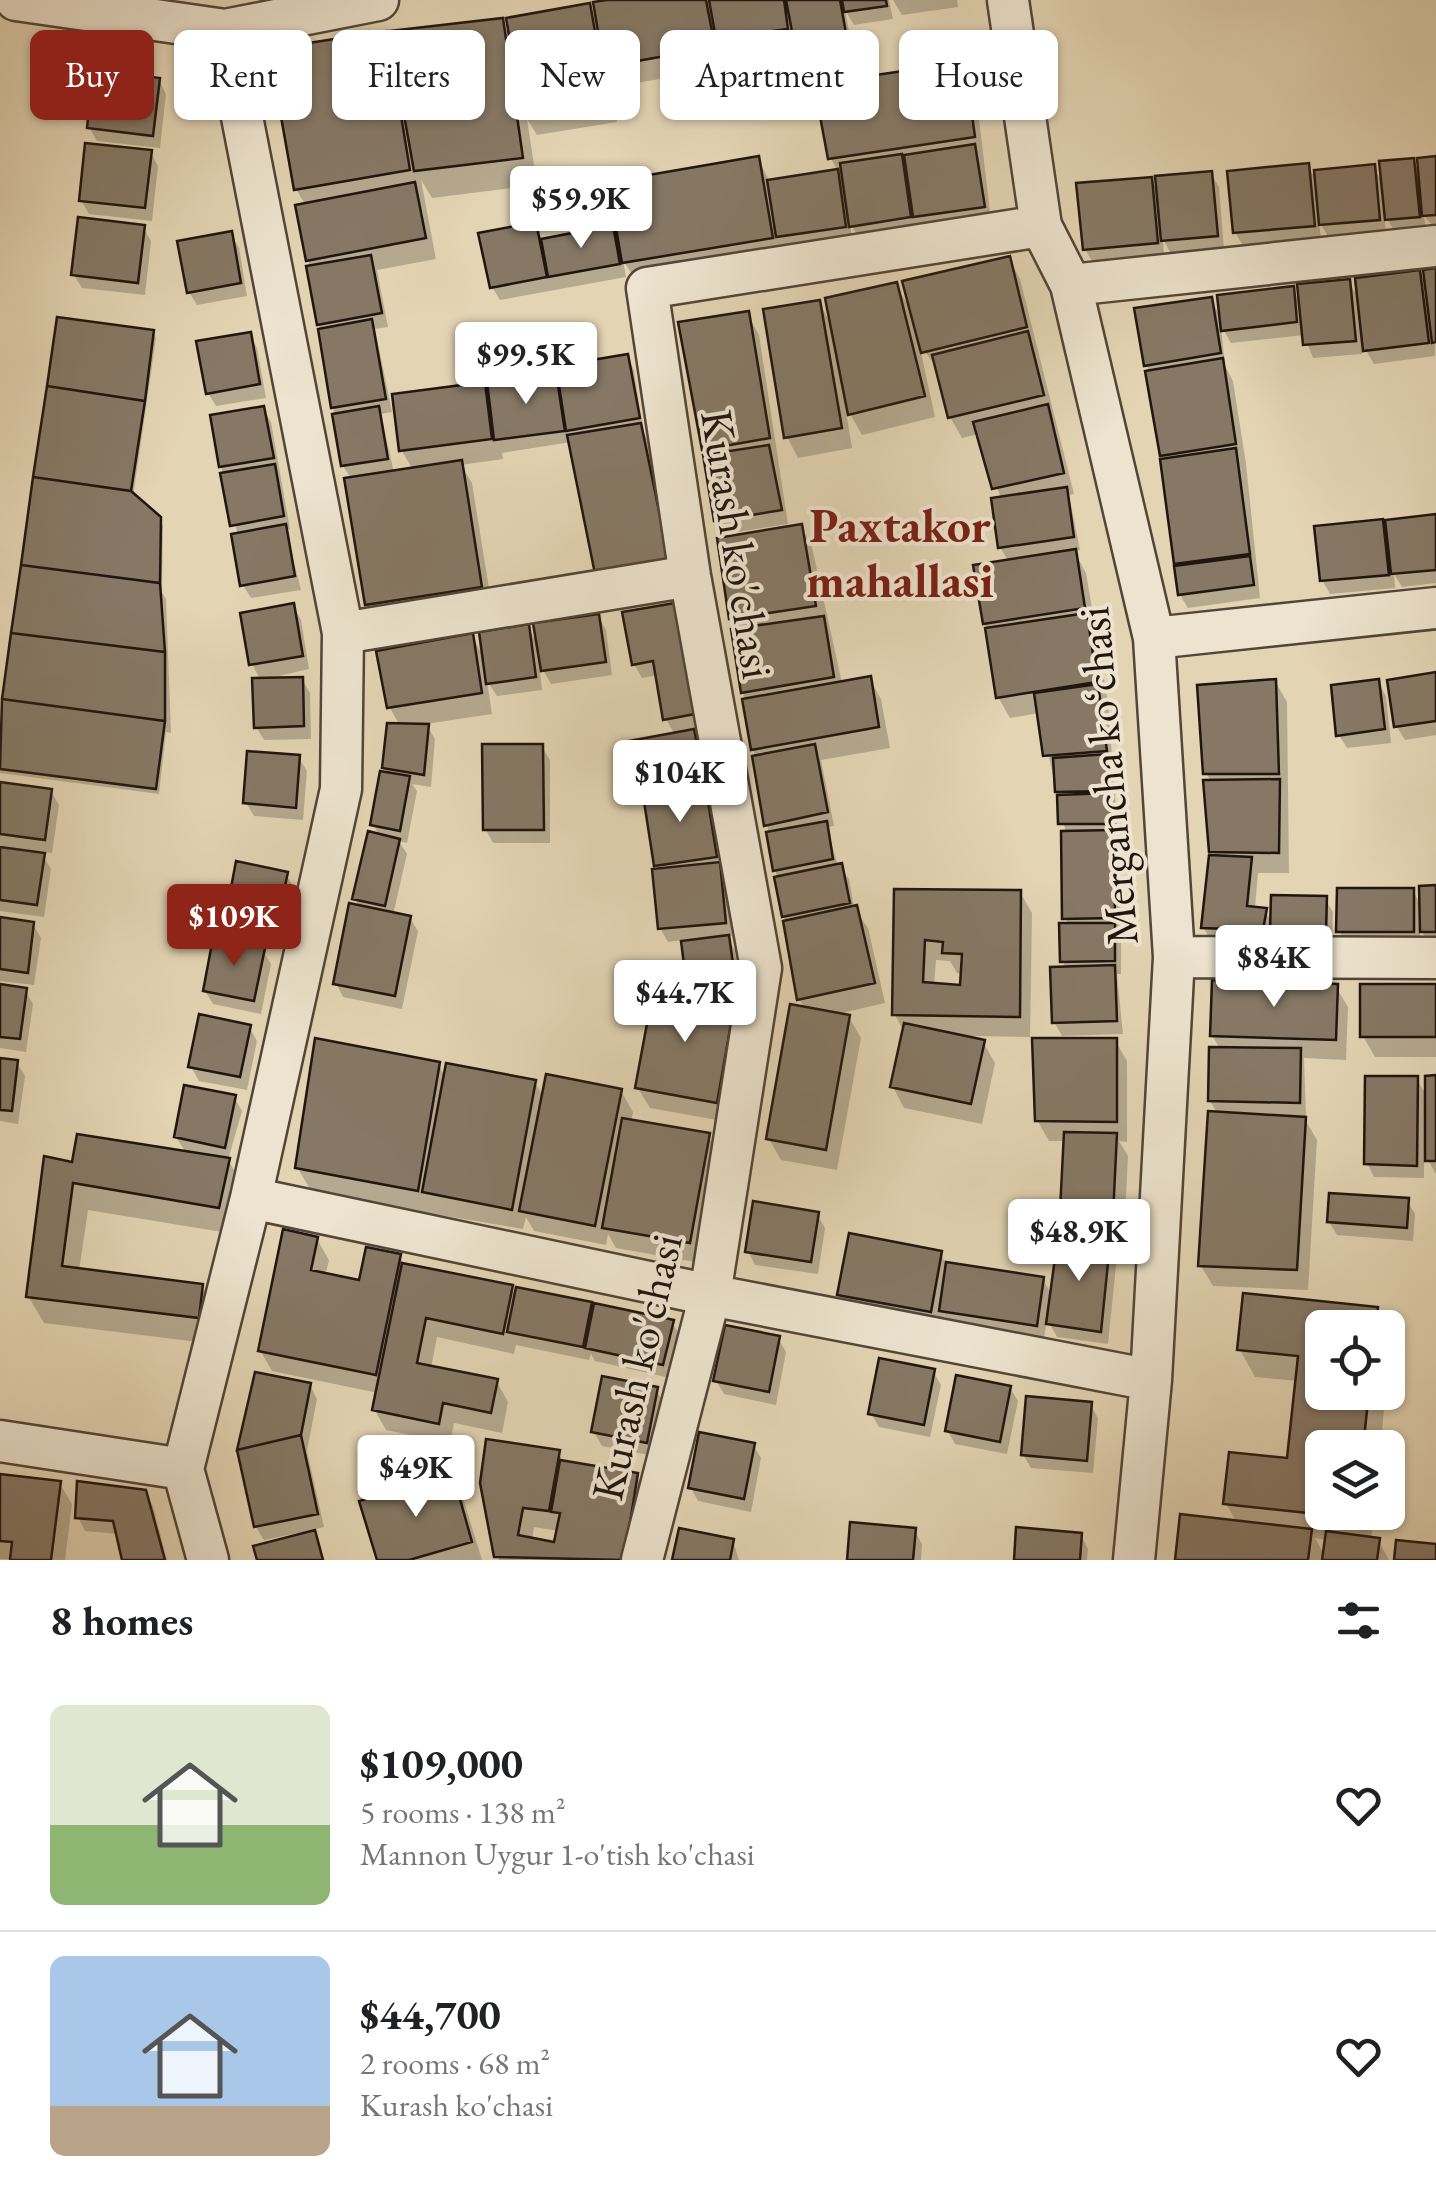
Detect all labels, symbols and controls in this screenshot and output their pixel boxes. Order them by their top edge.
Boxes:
chip: Buy [30,30,154,120]
chip: Rent [174,30,312,120]
chip: Filters [332,30,485,120]
chip: New [505,30,640,120]
chip: Apartment [660,30,879,120]
chip: House [899,30,1058,120]
pin: $59.9K [500,166,662,251]
text: $59.9K [532,177,630,219]
pin: $99.5K [445,322,607,407]
text: $99.5K [477,333,575,375]
street label: Kurash ko'chasi [688,405,788,683]
district label: Paxtakor mahallasi [806,494,994,611]
street label: Mergancha koʻchasi [1063,604,1151,948]
pin: $104K [610,740,750,825]
text: $104K [635,751,725,793]
pin: $109K [164,884,304,969]
text: $109K [189,895,279,937]
pin: $84K [1215,925,1333,1010]
text: $84K [1237,936,1311,978]
pin: $44.7K [604,960,766,1045]
text: $44.7K [636,971,734,1013]
pin: $48.9K [998,1199,1160,1284]
text: $48.9K [1030,1210,1128,1252]
street label: Kurash ko'chasi [577,1228,695,1506]
map controls [1305,1310,1405,1530]
button: locate [1305,1310,1405,1410]
button: layers [1305,1430,1405,1530]
pin: $49K [357,1435,475,1520]
text: $49K [379,1446,453,1488]
text: 8 homes [50,1593,193,1648]
icon: filters [1331,1593,1386,1648]
text: $109,000 [360,1736,523,1791]
icon: home [130,1745,250,1865]
icon: heart [1331,1778,1386,1833]
text: 5 rooms · 138 m² [360,1791,566,1833]
text: Mannon Uygur 1-o'tish ko'chasi [360,1833,755,1875]
text: $44,700 [360,1987,501,2042]
icon: home [130,1996,250,2116]
icon: heart [1331,2029,1386,2084]
text: 2 rooms · 68 m² [360,2042,550,2084]
text: Kurash ko'chasi [360,2084,553,2126]

